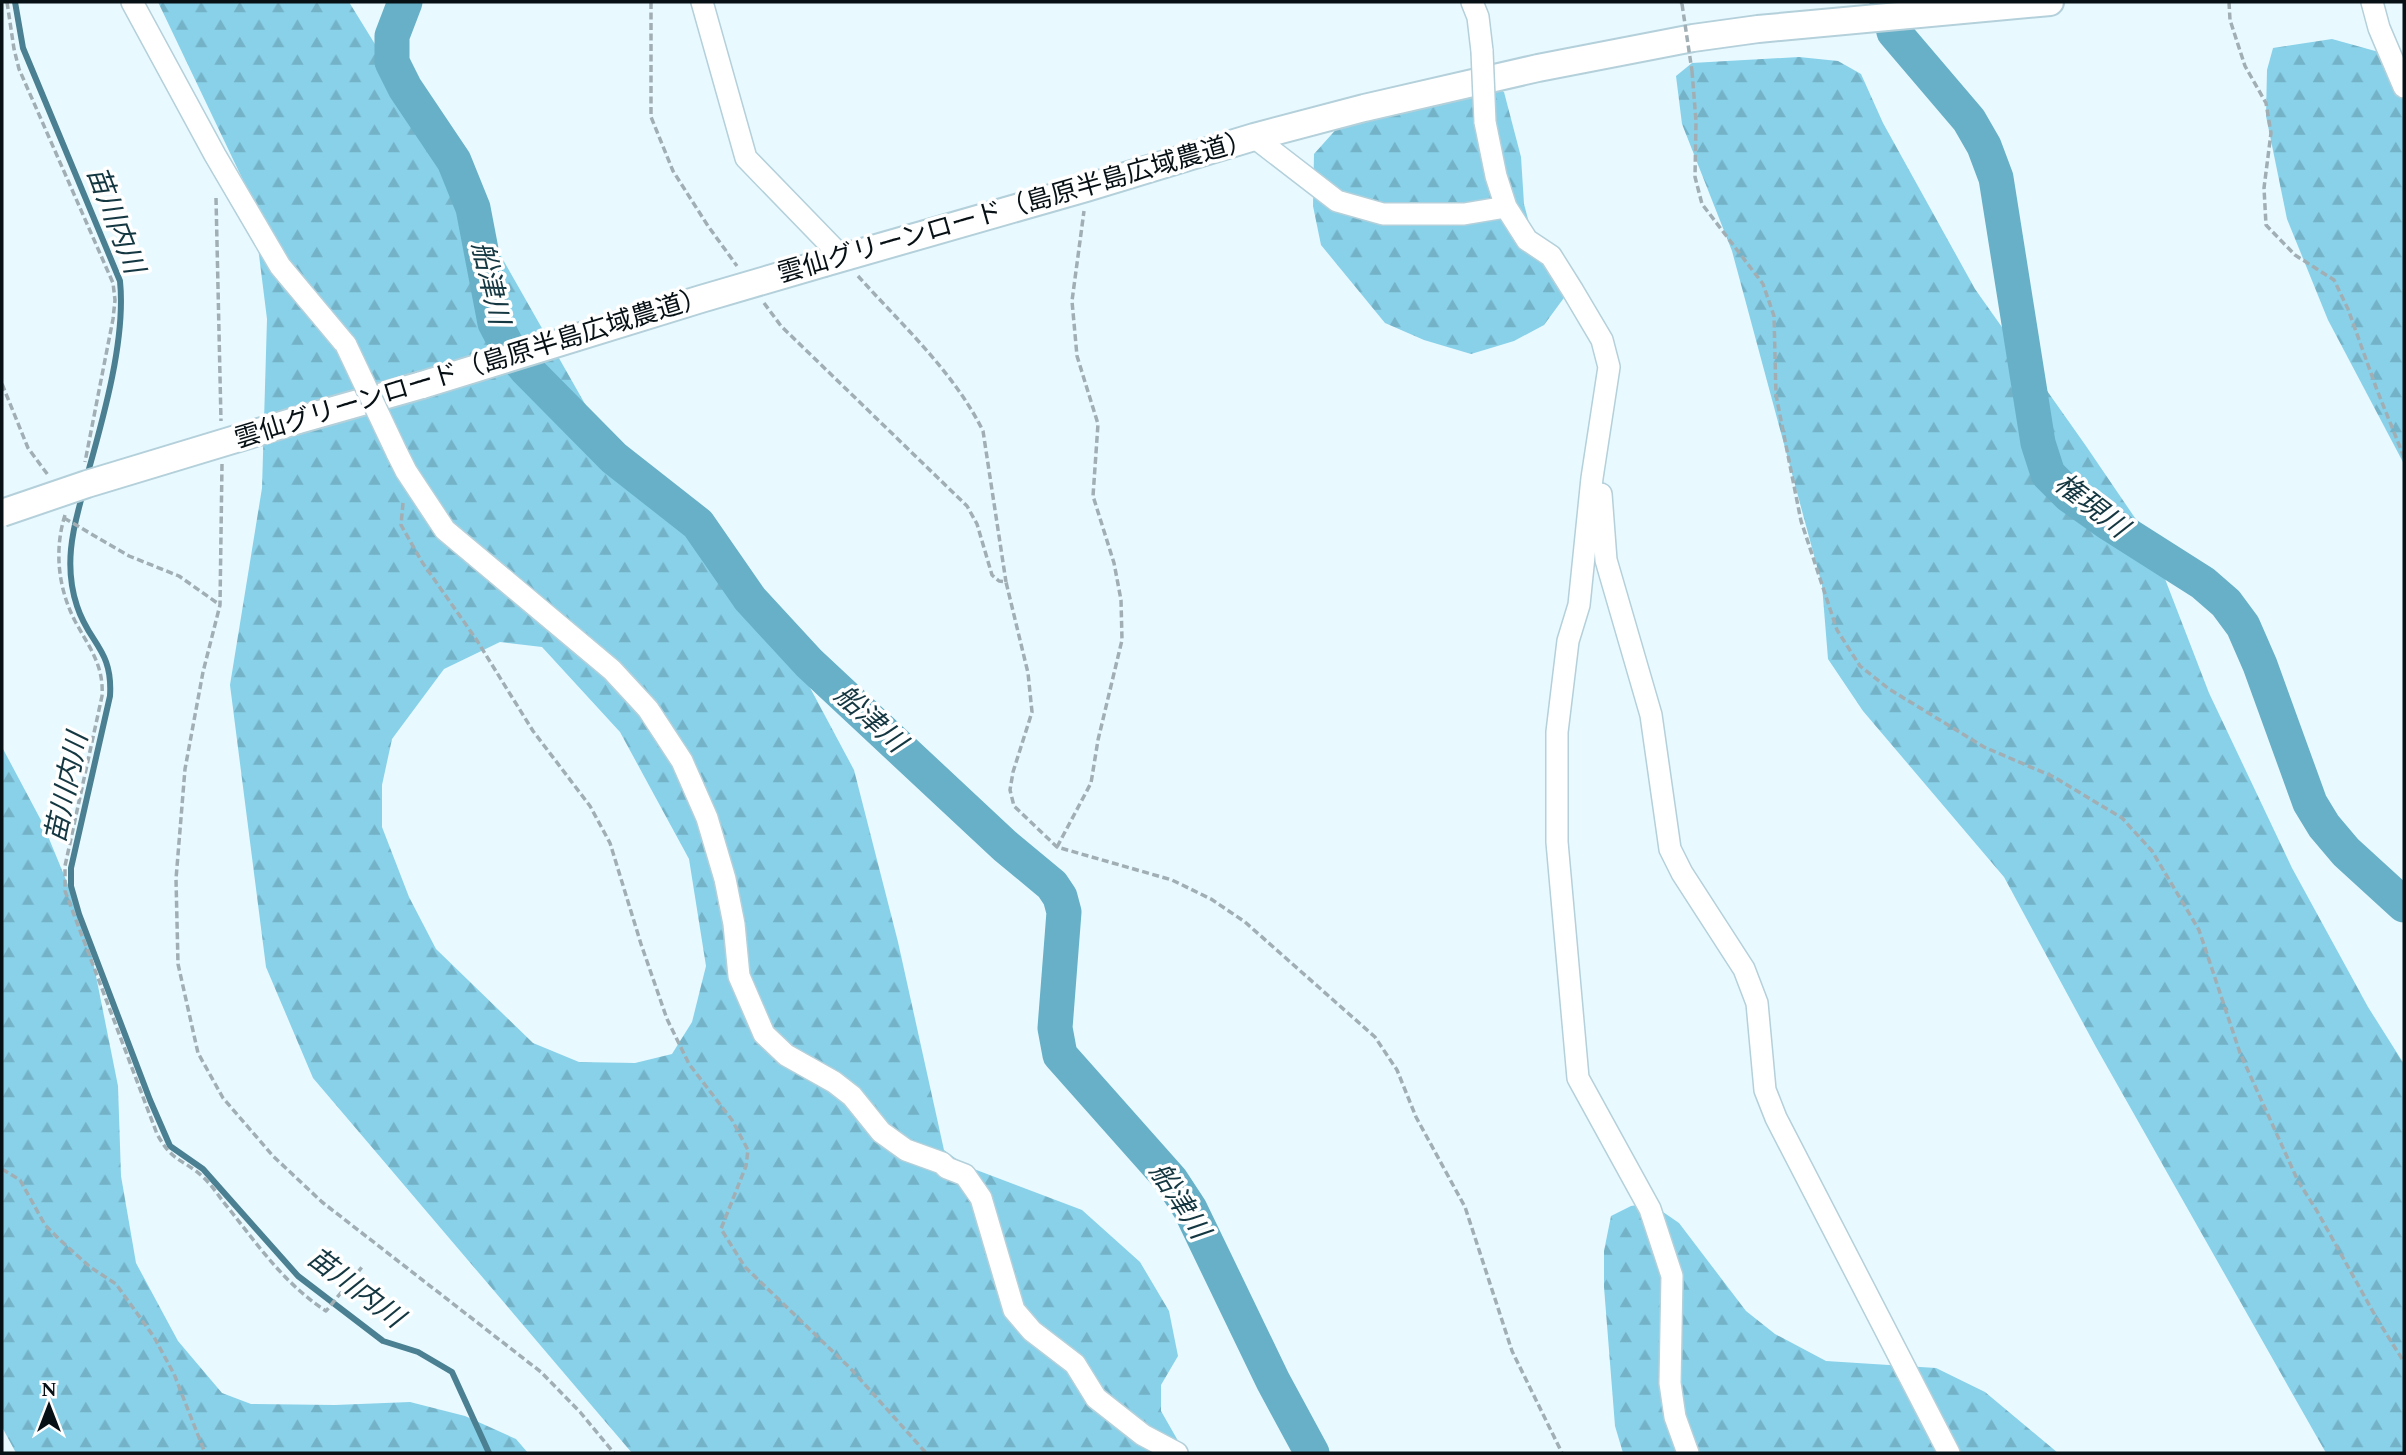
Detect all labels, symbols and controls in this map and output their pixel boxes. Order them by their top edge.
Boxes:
street label: 雲仙グリーンロード（島原半島広域農道） [773,120,1257,294]
water label: 苗川内川 [75,160,156,283]
water label: 船津川 [460,237,521,332]
street label: 雲仙グリーンロード（島原半島広域農道） [230,277,712,459]
water label: 権現川 [2045,463,2140,551]
water label: 船津川 [824,675,918,765]
water label: 苗川内川 [34,726,100,847]
water label: 船津川 [1138,1154,1222,1250]
water label: 苗川内川 [297,1237,415,1341]
north arrow [14,1371,84,1441]
text: N [41,1376,57,1405]

